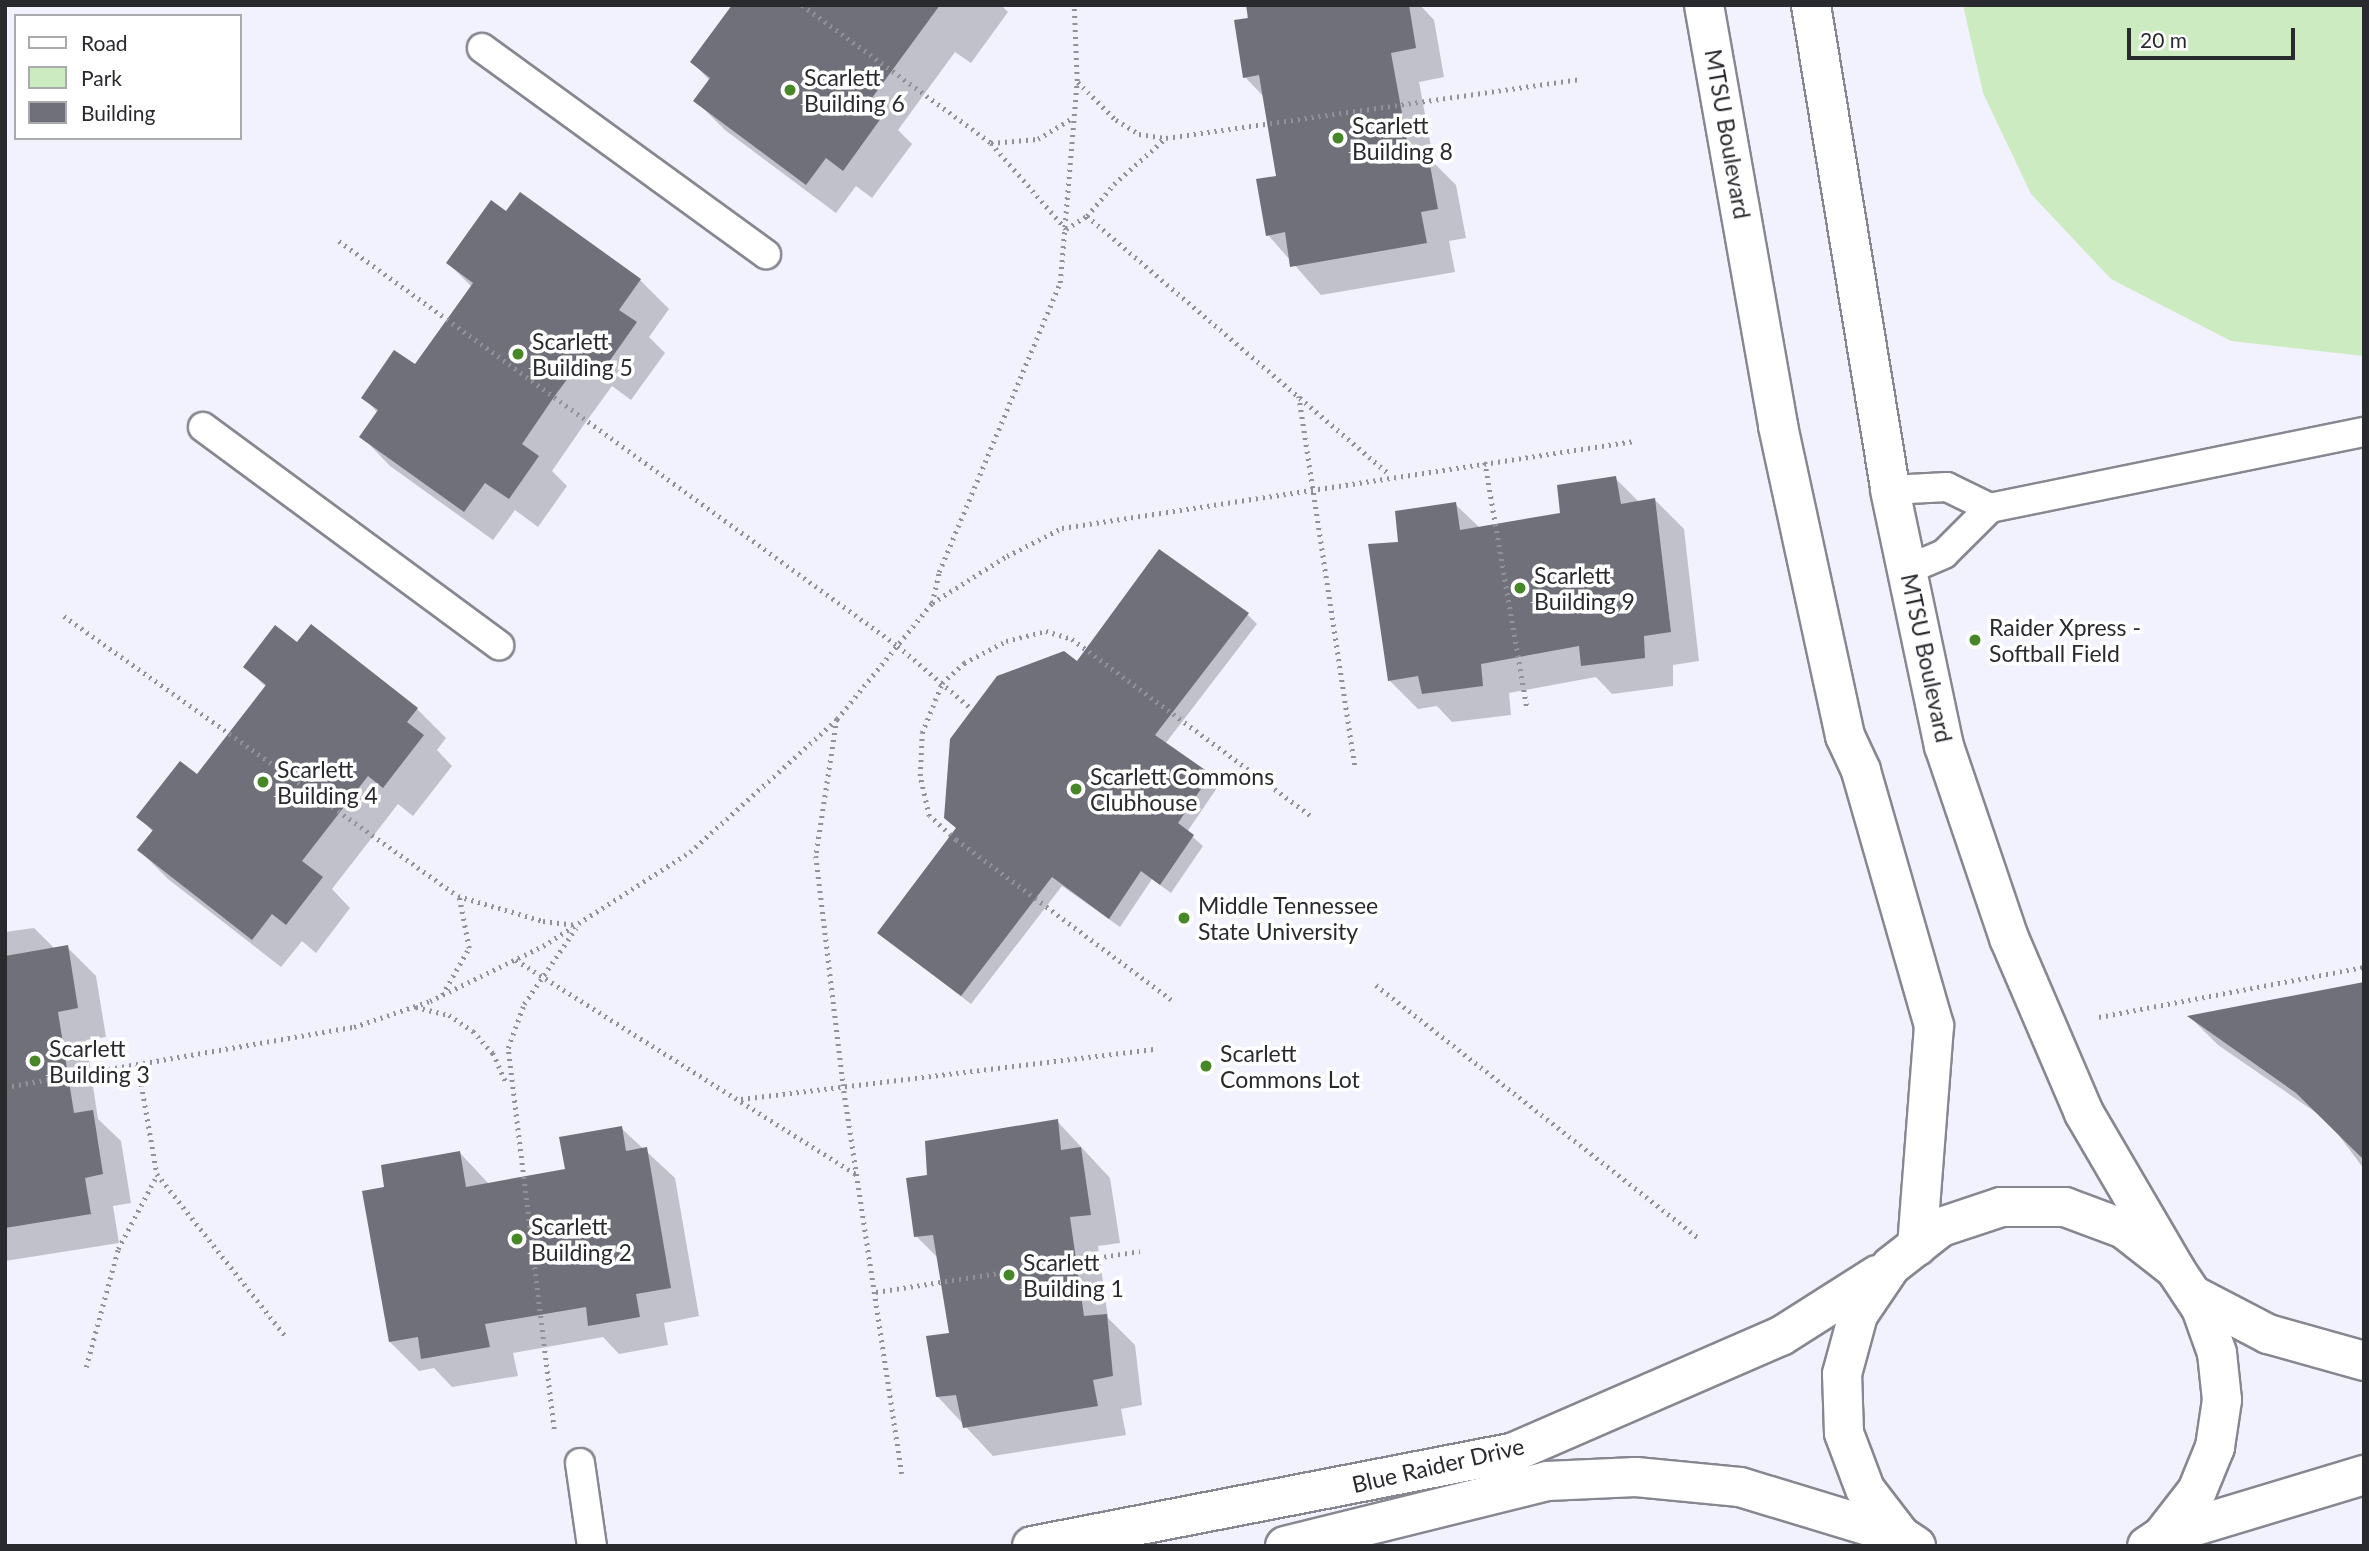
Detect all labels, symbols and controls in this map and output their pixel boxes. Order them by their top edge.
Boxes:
legend [14,14,242,140]
scale bar [2131,14,2299,58]
text: 20 m [2140,27,2187,52]
text: Road [81,30,128,55]
street label: MTSU Boulevard [1699,47,1757,221]
place label: Scarlett Building 6 [804,63,905,117]
text: Park [81,65,122,90]
marker: Scarlett Building 6 [782,82,798,98]
text: Building [81,100,156,125]
place label: Scarlett Building 8 [1352,111,1453,165]
marker: Scarlett Building 8 [1330,130,1346,146]
place label: Scarlett Building 5 [532,327,633,381]
marker: Scarlett Building 5 [510,346,526,362]
place label: Scarlett Building 9 [1534,561,1635,615]
street label: MTSU Boulevard [1896,571,1958,745]
marker: Scarlett Building 9 [1512,580,1528,596]
place label: Raider Xpress - Softball Field [1989,613,2141,667]
marker: Raider Xpress - Softball Field [1967,632,1983,648]
place label: Scarlett Building 4 [277,755,378,809]
place label: Scarlett Commons Clubhouse [1090,762,1274,816]
marker: Scarlett Building 4 [255,774,271,790]
marker: Scarlett Commons Clubhouse [1068,781,1084,797]
place label: Middle Tennessee State University [1198,891,1379,945]
marker: Middle Tennessee State University [1176,910,1192,926]
place label: Scarlett Building 3 [49,1034,150,1088]
place label: Scarlett Commons Lot [1220,1039,1360,1093]
marker: Scarlett Building 3 [27,1053,43,1069]
marker: Scarlett Commons Lot [1198,1058,1214,1074]
place label: Scarlett Building 2 [531,1212,632,1266]
marker: Scarlett Building 2 [509,1231,525,1247]
place label: Scarlett Building 1 [1023,1248,1124,1302]
marker: Scarlett Building 1 [1001,1267,1017,1283]
street label: Blue Raider Drive [1349,1432,1527,1498]

